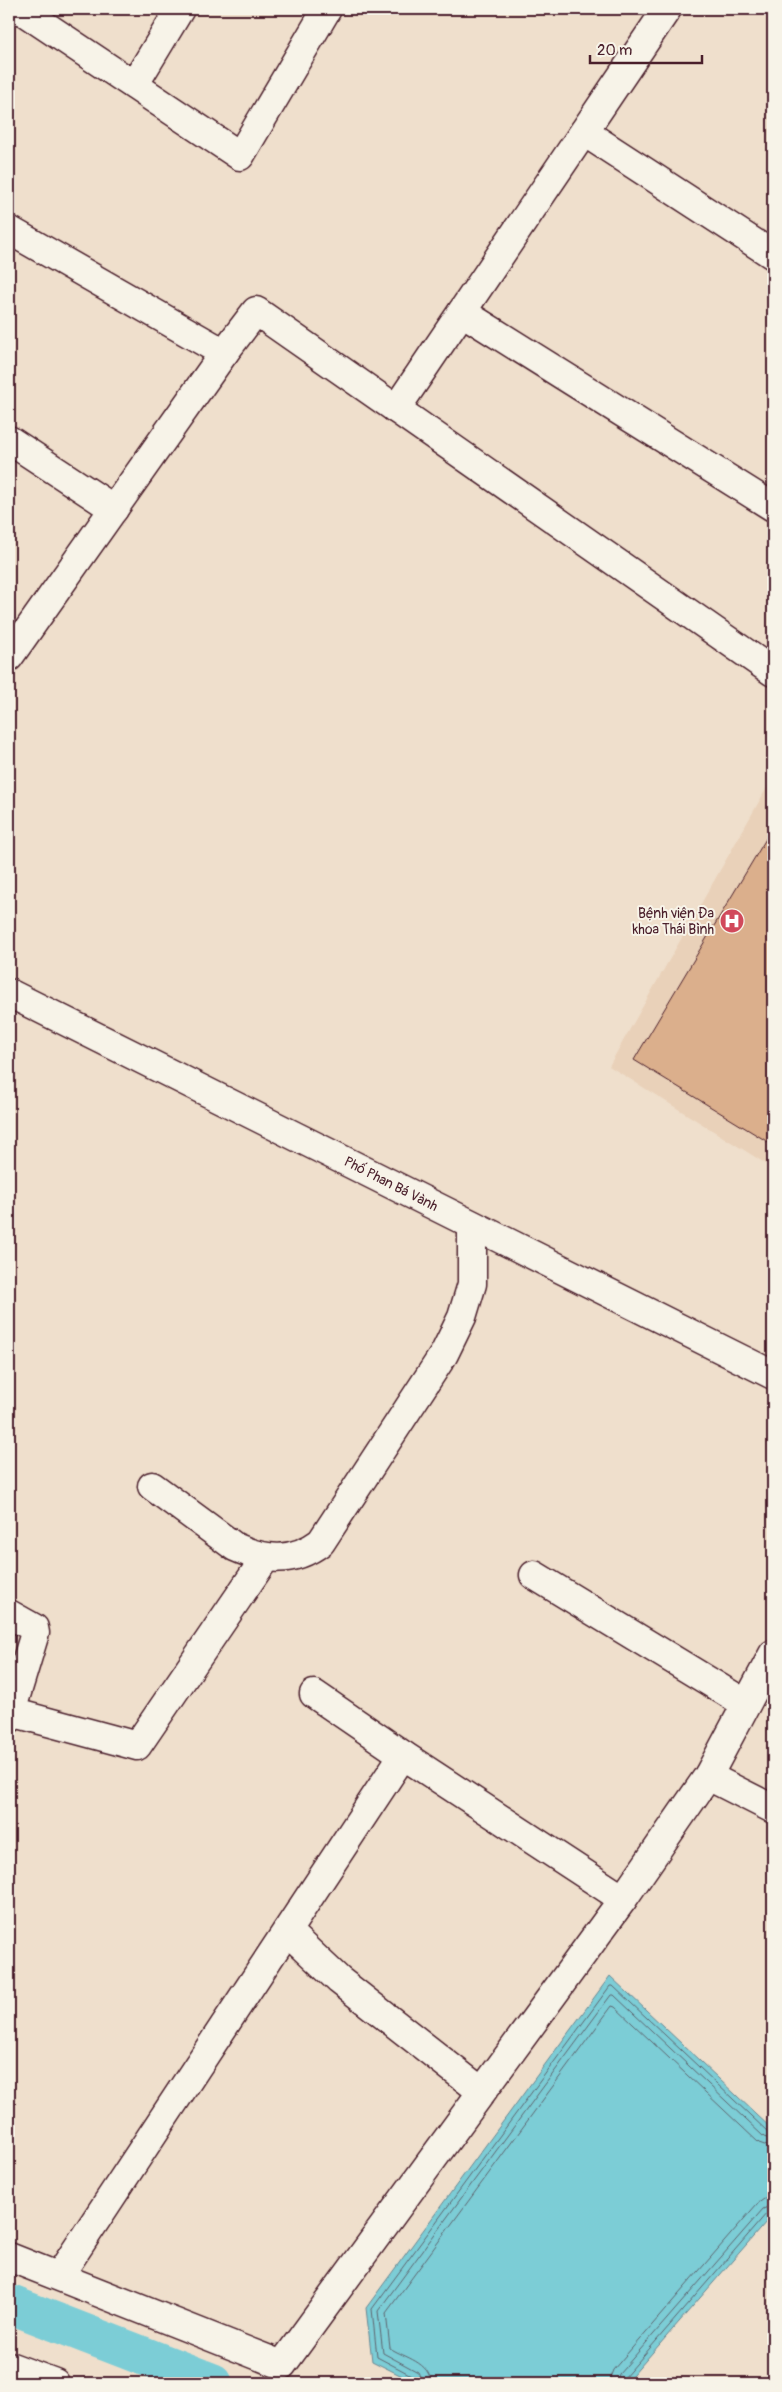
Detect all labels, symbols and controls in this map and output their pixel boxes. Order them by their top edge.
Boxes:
scale bar [590,32,702,64]
text: 20 m [597,41,632,60]
place label: Bệnh viện Đa khoa Thái Bình [633,905,714,938]
hospital icon: Bệnh viện Đa khoa Thái Bình [719,908,745,934]
street label: Phố Phan Bá Vành [341,1152,441,1215]

